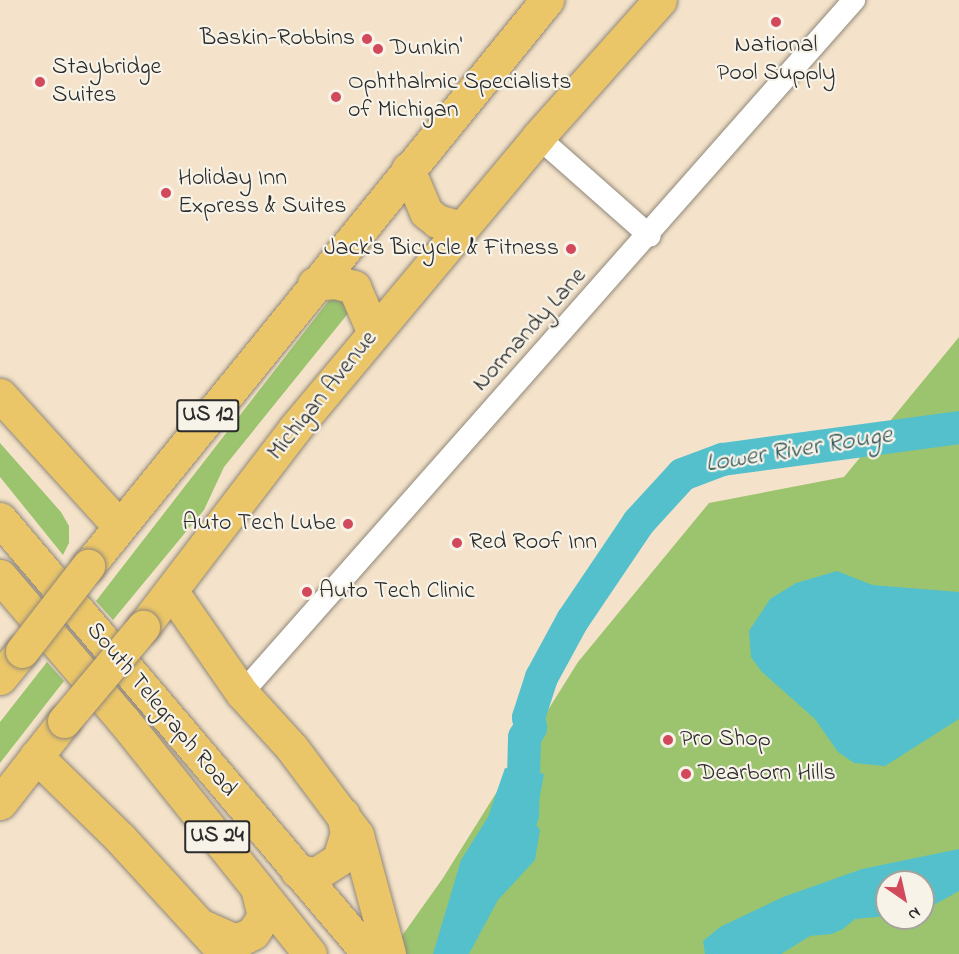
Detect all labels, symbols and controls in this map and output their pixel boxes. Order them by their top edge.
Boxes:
marker: National Pool Supply [769,15,783,29]
place label: Baskin-Robbins [200,25,355,53]
marker: Baskin-Robbins [360,32,374,46]
place label: National Pool Supply [717,32,835,88]
place label: Dunkin' [390,35,462,63]
marker: Dunkin' [371,42,385,56]
place label: Staybridge Suites [52,54,161,110]
place label: Ophthalmic Specialists of Michigan [348,69,572,125]
marker: Staybridge Suites [33,75,47,89]
marker: Ophthalmic Specialists of Michigan [329,90,343,104]
place label: Holiday Inn Express & Suites [178,165,346,221]
marker: Holiday Inn Express & Suites [159,186,173,200]
place label: Jack's Bicycle & Fitness [324,235,559,263]
marker: Jack's Bicycle & Fitness [564,242,578,256]
street label: Normandy Lane [467,262,593,398]
street label: Michigan Avenue [262,325,384,467]
road number: US 12 [175,397,241,435]
water label: Lower River Rouge [703,421,895,481]
place label: Auto Tech Lube [182,510,336,538]
marker: Auto Tech Lube [341,517,355,531]
place label: Red Roof Inn [469,529,597,557]
marker: Red Roof Inn [450,536,464,550]
place label: Auto Tech Clinic [319,578,475,606]
marker: Auto Tech Clinic [300,585,314,599]
street label: South Telegraph Road [79,617,243,803]
place label: Pro Shop [680,726,771,754]
marker: Pro Shop [661,733,675,747]
place label: Dearborn Hills [698,760,836,788]
marker: Dearborn Hills [679,767,693,781]
road number: US 24 [184,818,250,856]
north arrow [875,870,935,930]
text: N [903,900,925,926]

